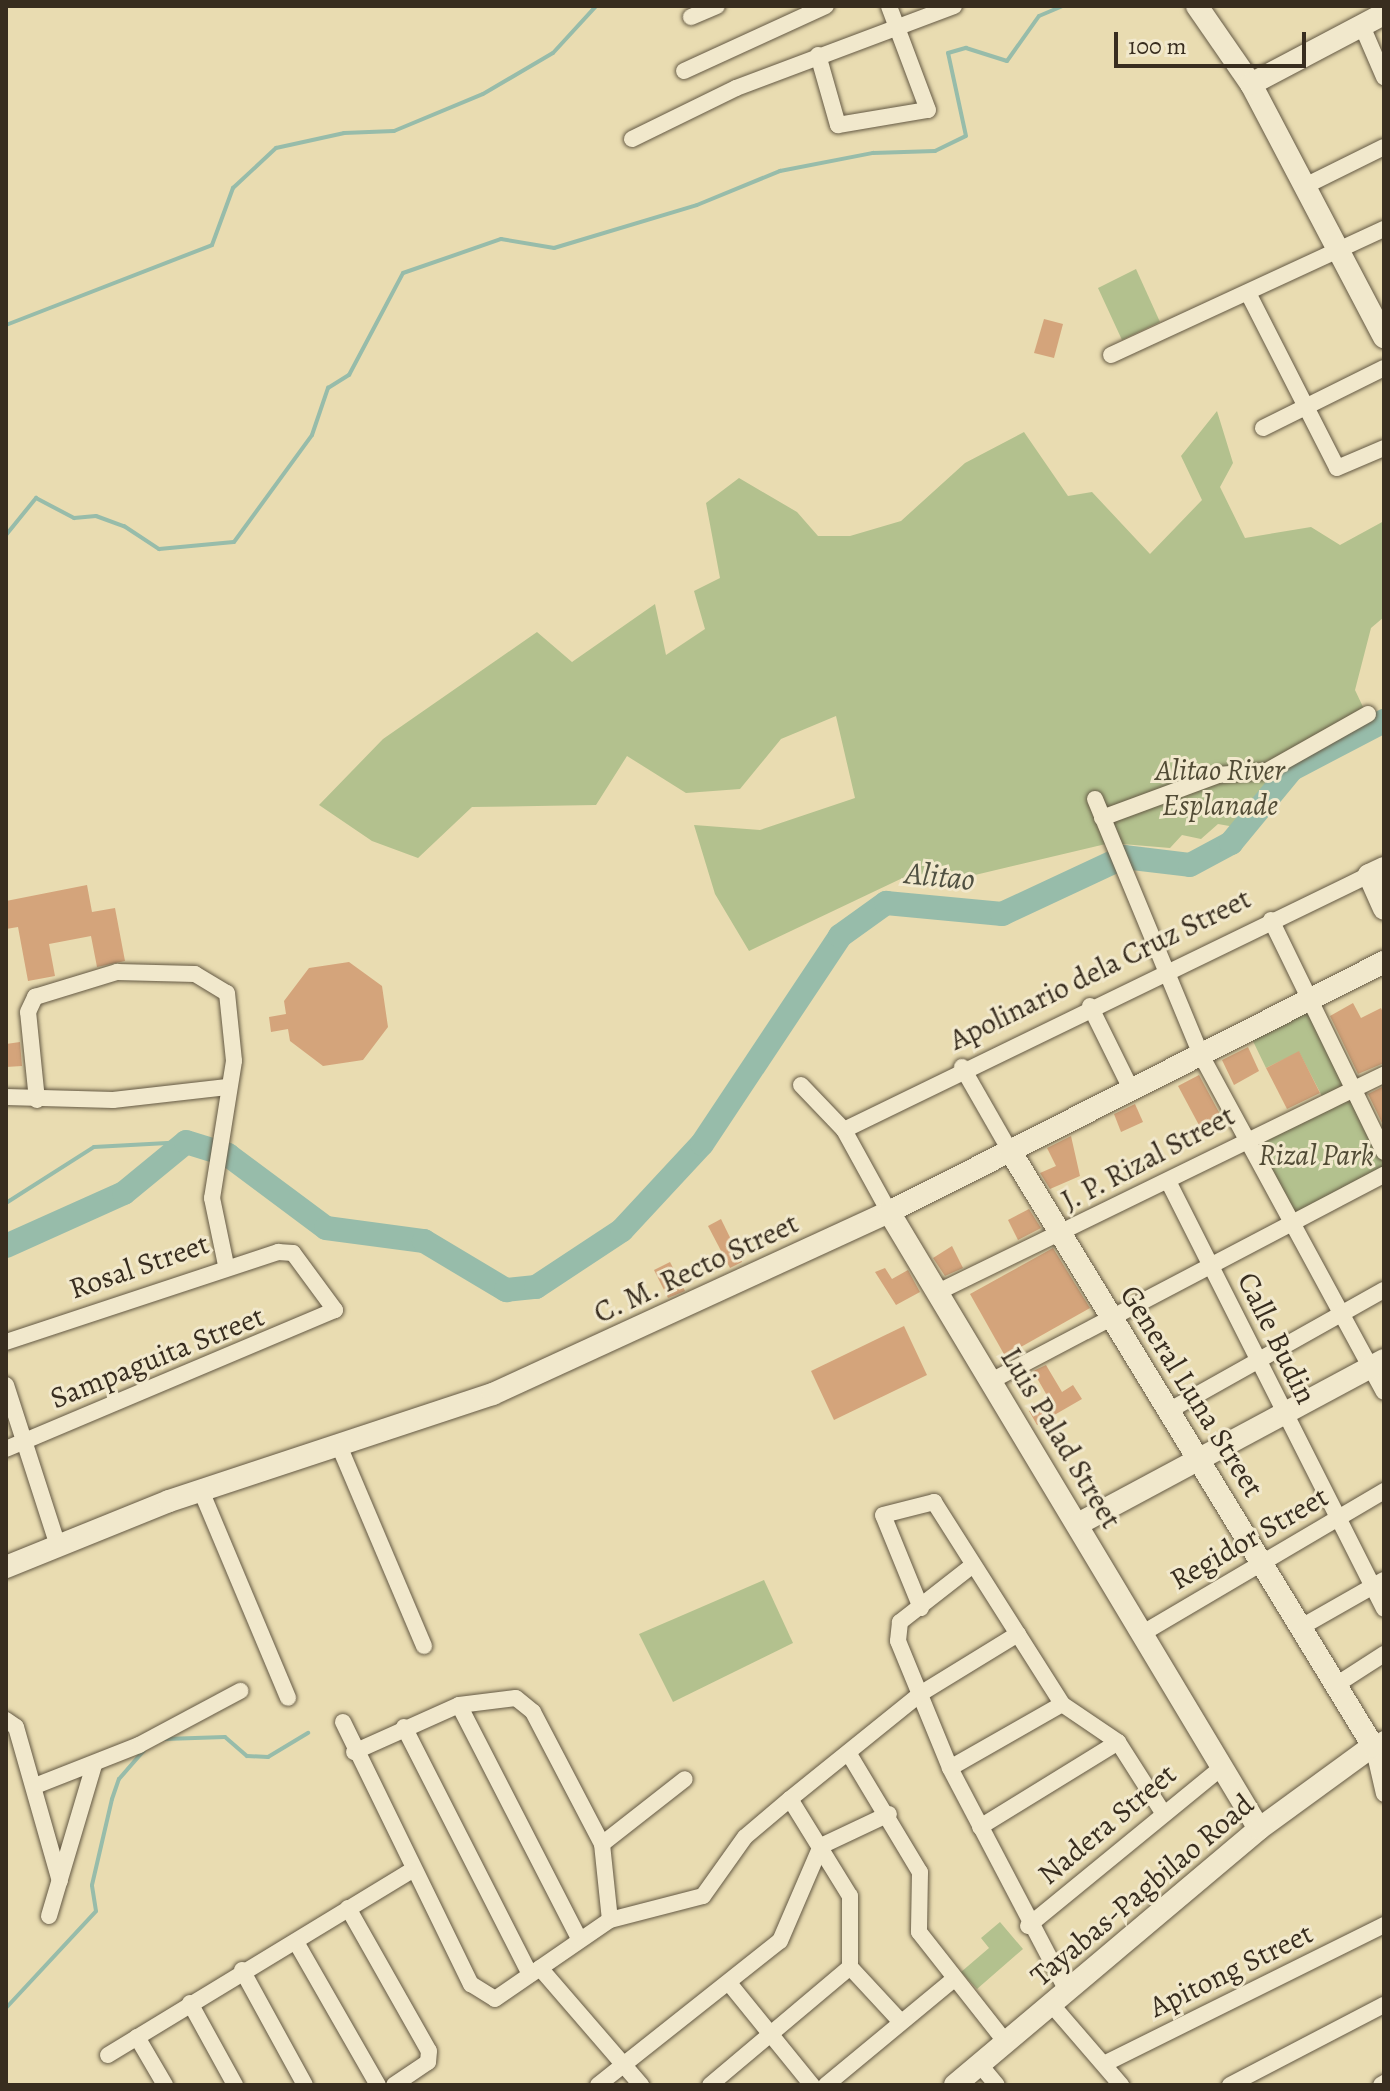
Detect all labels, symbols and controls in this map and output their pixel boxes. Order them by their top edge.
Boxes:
scale bar [1118,16,1310,66]
text: 100 m [1128,30,1187,62]
park label: Alitao River Esplanade [1155,752,1285,822]
water label: Alitao [903,853,977,899]
street label: Apolinario dela Cruz Street [943,880,1257,1058]
street label: J. P. Rizal Street [1055,1097,1241,1219]
park label: Rizal Park [1258,1137,1374,1173]
street label: C. M. Recto Street [588,1205,804,1331]
street label: Rosal Street [64,1225,214,1307]
street label: Calle Budin [1230,1266,1324,1410]
street label: General Luna Street [1112,1279,1272,1503]
street label: Sampaguita Street [45,1298,269,1416]
street label: Luis Palad Street [993,1341,1129,1535]
street label: Regidor Street [1164,1478,1334,1598]
street label: Nadera Street [1031,1756,1183,1892]
street label: Tayabas-Pagbilao Road [1023,1786,1261,1994]
street label: Apitong Street [1143,1915,1319,2025]

